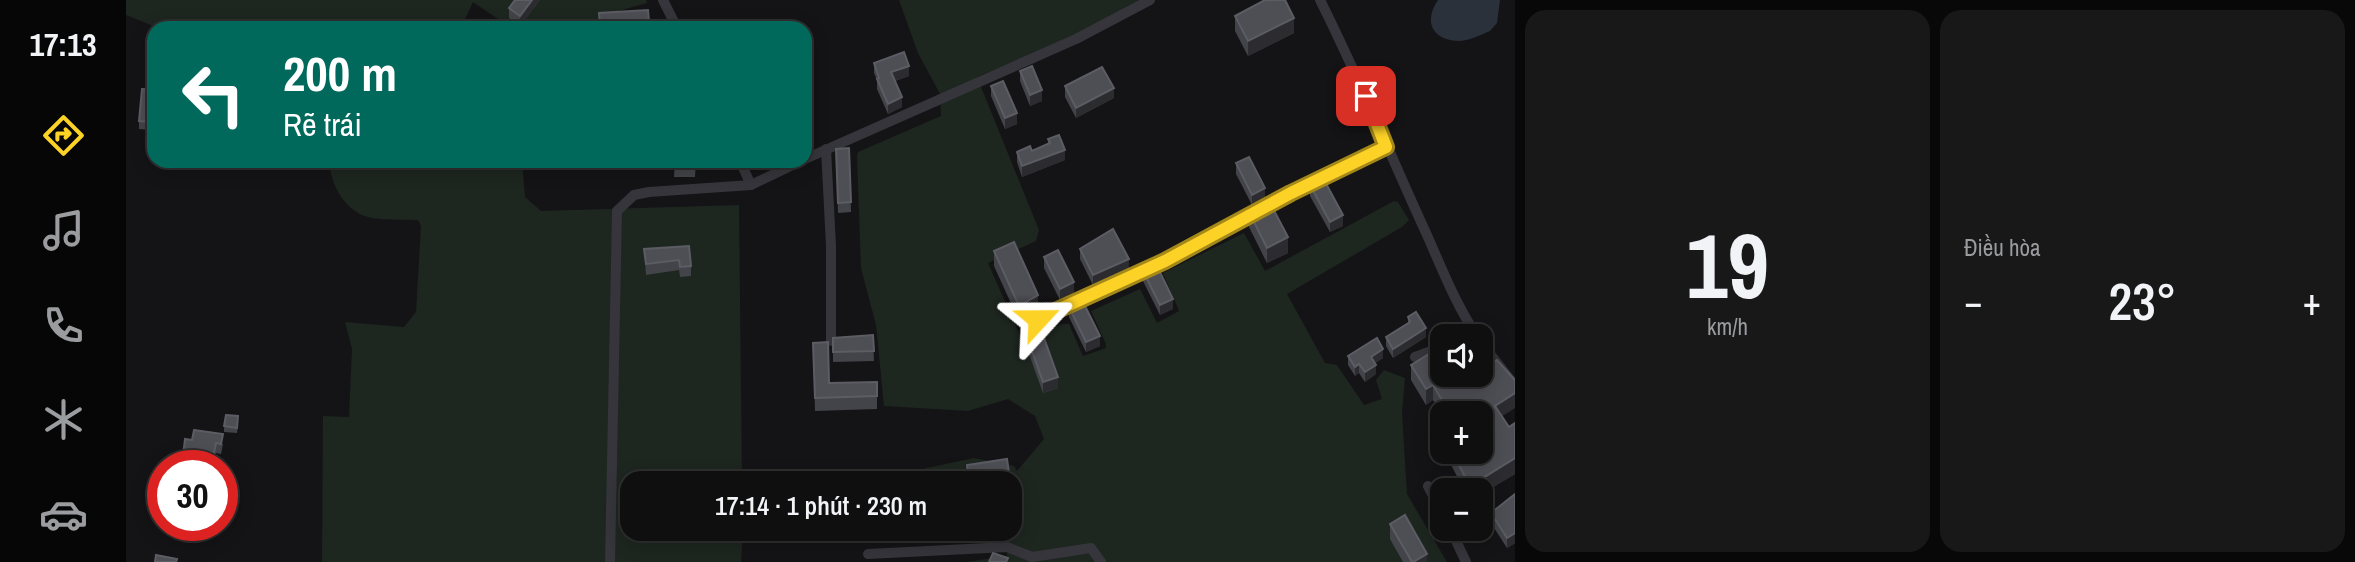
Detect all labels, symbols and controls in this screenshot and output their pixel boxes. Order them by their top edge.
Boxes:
text: 17:13 [29,23,97,66]
text: 200 m [283,40,397,106]
icon: left [168,49,259,140]
pin [1336,66,1396,126]
icon: arrive [1347,77,1385,115]
text: Rẽ trái [283,103,362,146]
icon: directions [39,111,88,160]
text: 19 [1686,204,1769,326]
icon: music [39,206,88,255]
text: Điều hòa [1964,232,2041,263]
text: 23° [2108,266,2177,336]
text: − [1964,276,1982,327]
text: + [2303,276,2321,327]
position arrow [1001,282,1075,356]
icon: phone [39,301,88,350]
text: km/h [1707,311,1748,342]
map controls [1430,324,1493,541]
button: sound [1430,324,1493,387]
icon: climate [39,395,88,444]
button: + [1430,401,1493,464]
speed limit sign: 30 [147,450,238,541]
button: − [1430,478,1493,541]
text: 17:14 · 1 phút · 230 m [715,488,927,523]
icon: car [39,490,88,539]

